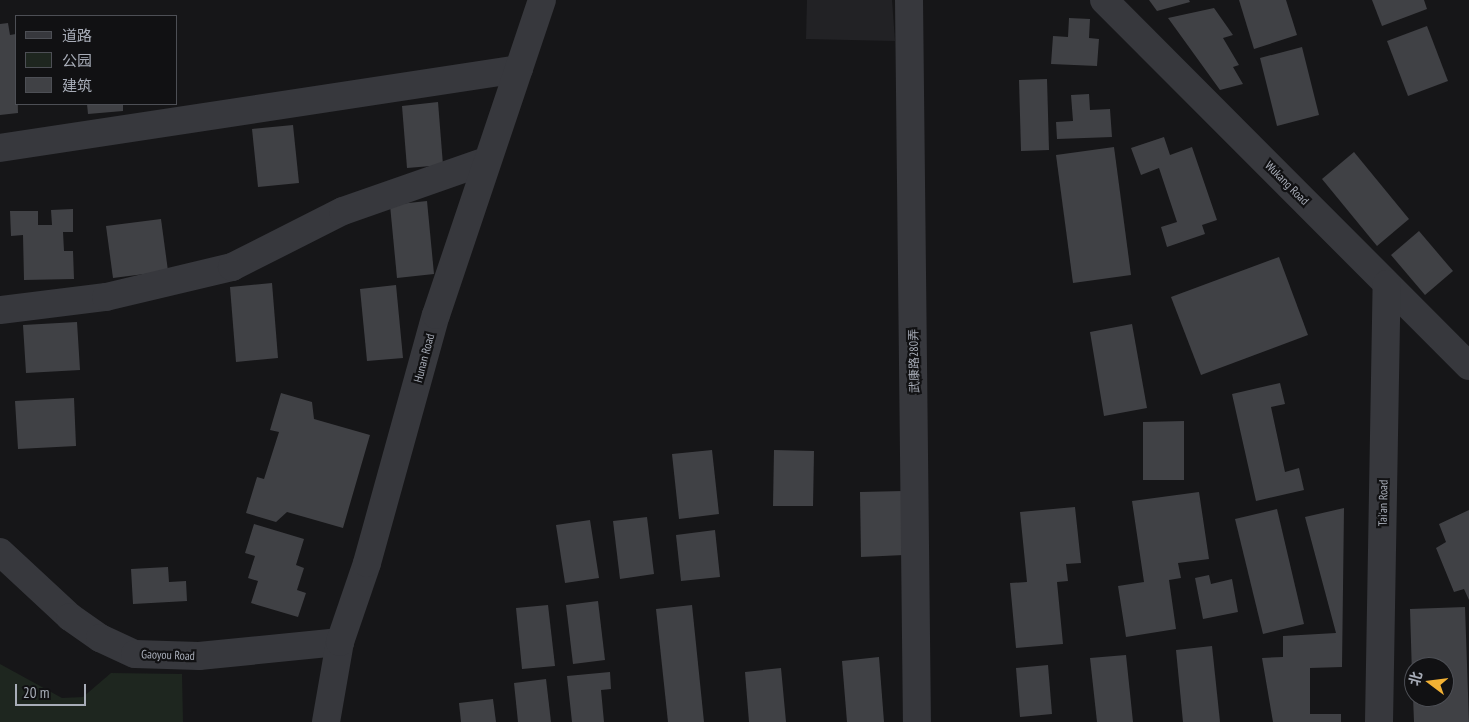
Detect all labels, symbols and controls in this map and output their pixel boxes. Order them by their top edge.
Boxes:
legend [15,15,178,105]
text: 道路 [62,26,92,45]
text: 公园 [62,51,92,70]
text: 建筑 [62,76,92,95]
street label: Wukang Road [1262,158,1312,208]
street label: 武康路280弄 [906,329,922,393]
street label: Hunan Road [411,332,437,384]
street label: Tai'an Road [1375,480,1391,526]
street label: Gaoyou Road [141,647,195,663]
north arrow [1404,657,1454,707]
text: 北 [1405,669,1426,687]
scale bar [18,674,89,706]
text: 20 m [23,683,49,702]

